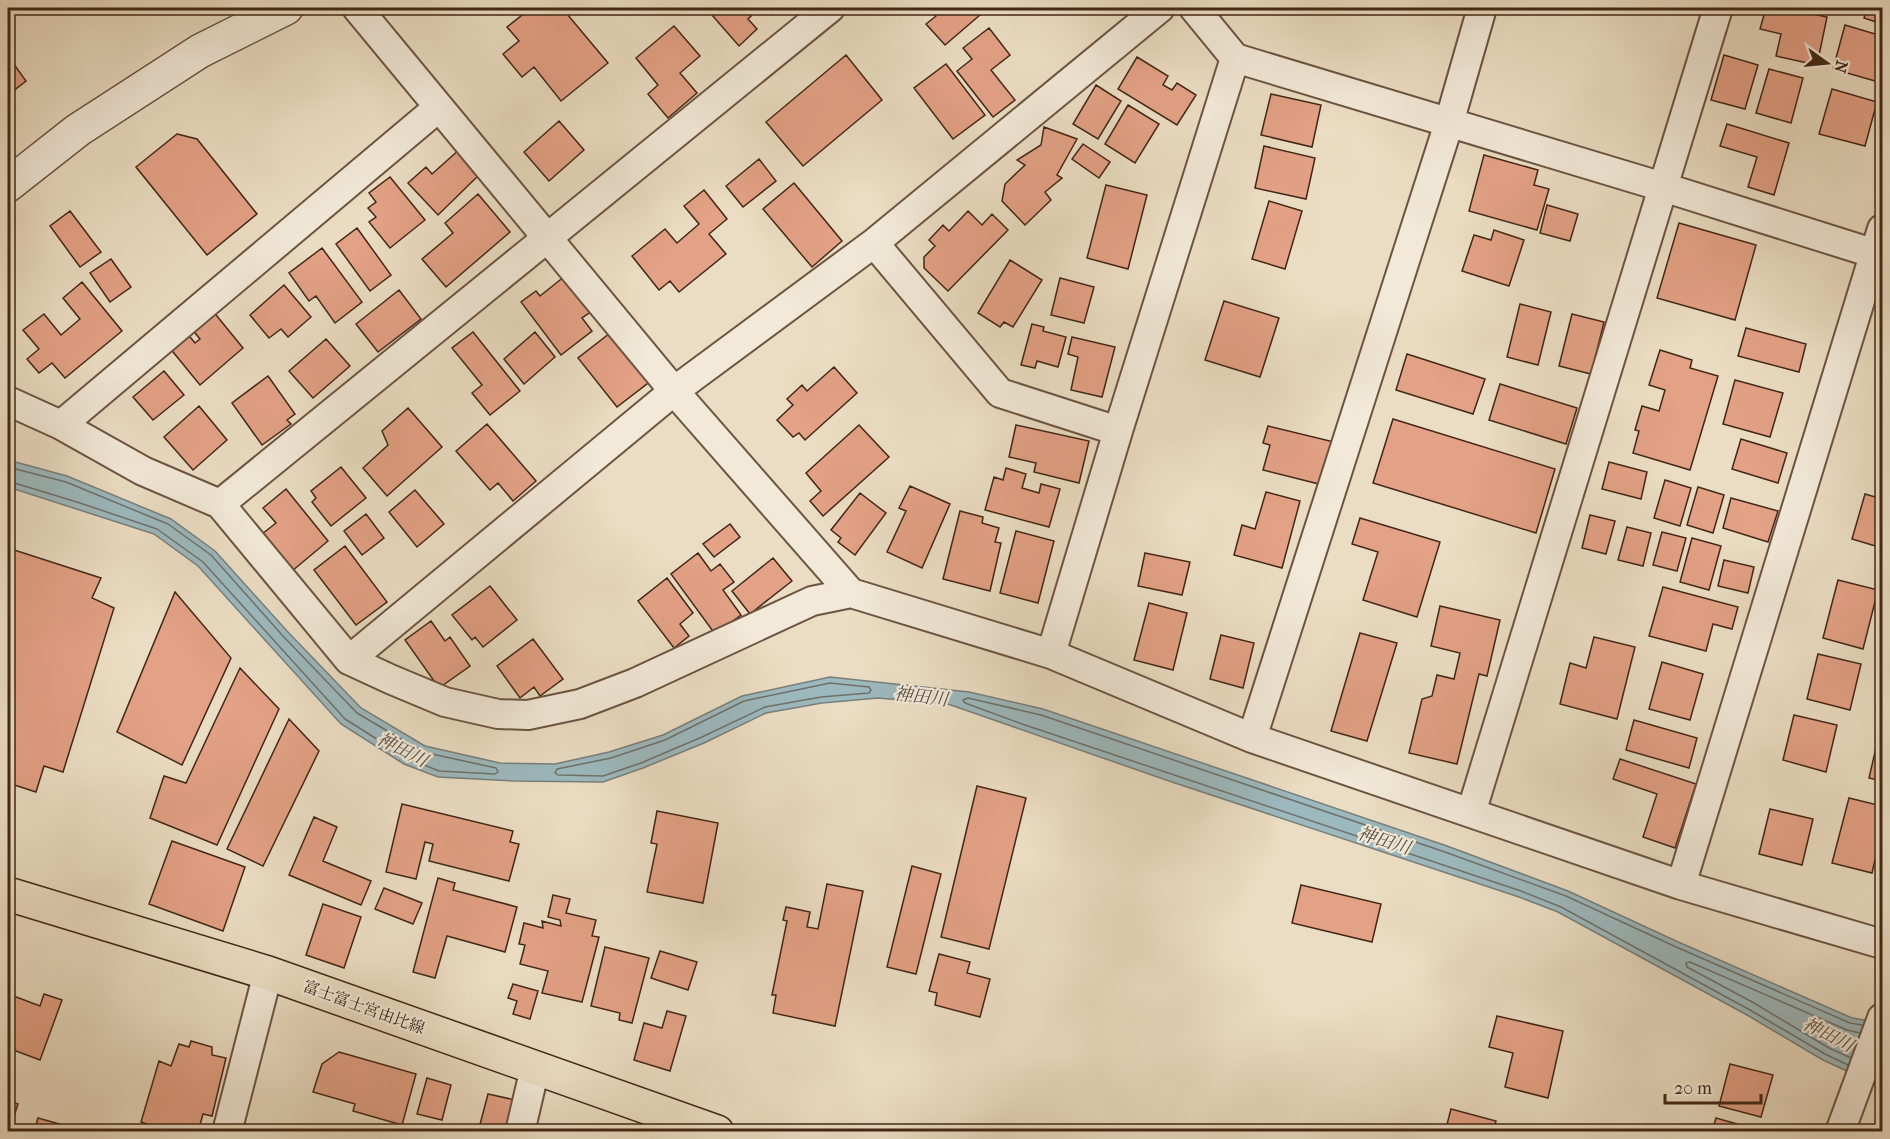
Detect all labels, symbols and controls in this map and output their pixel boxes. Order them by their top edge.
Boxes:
north arrow [1797,33,1857,93]
text: N [1830,58,1852,76]
water label: 神田川 [893,683,951,711]
water label: 神田川 [373,728,433,773]
water label: 神田川 [1355,823,1415,860]
street label: 富士富士宮由比線 [301,976,427,1038]
water label: 神田川 [1799,1013,1859,1058]
scale bar [1665,1067,1761,1105]
text: 20 m [1674,1078,1712,1099]

